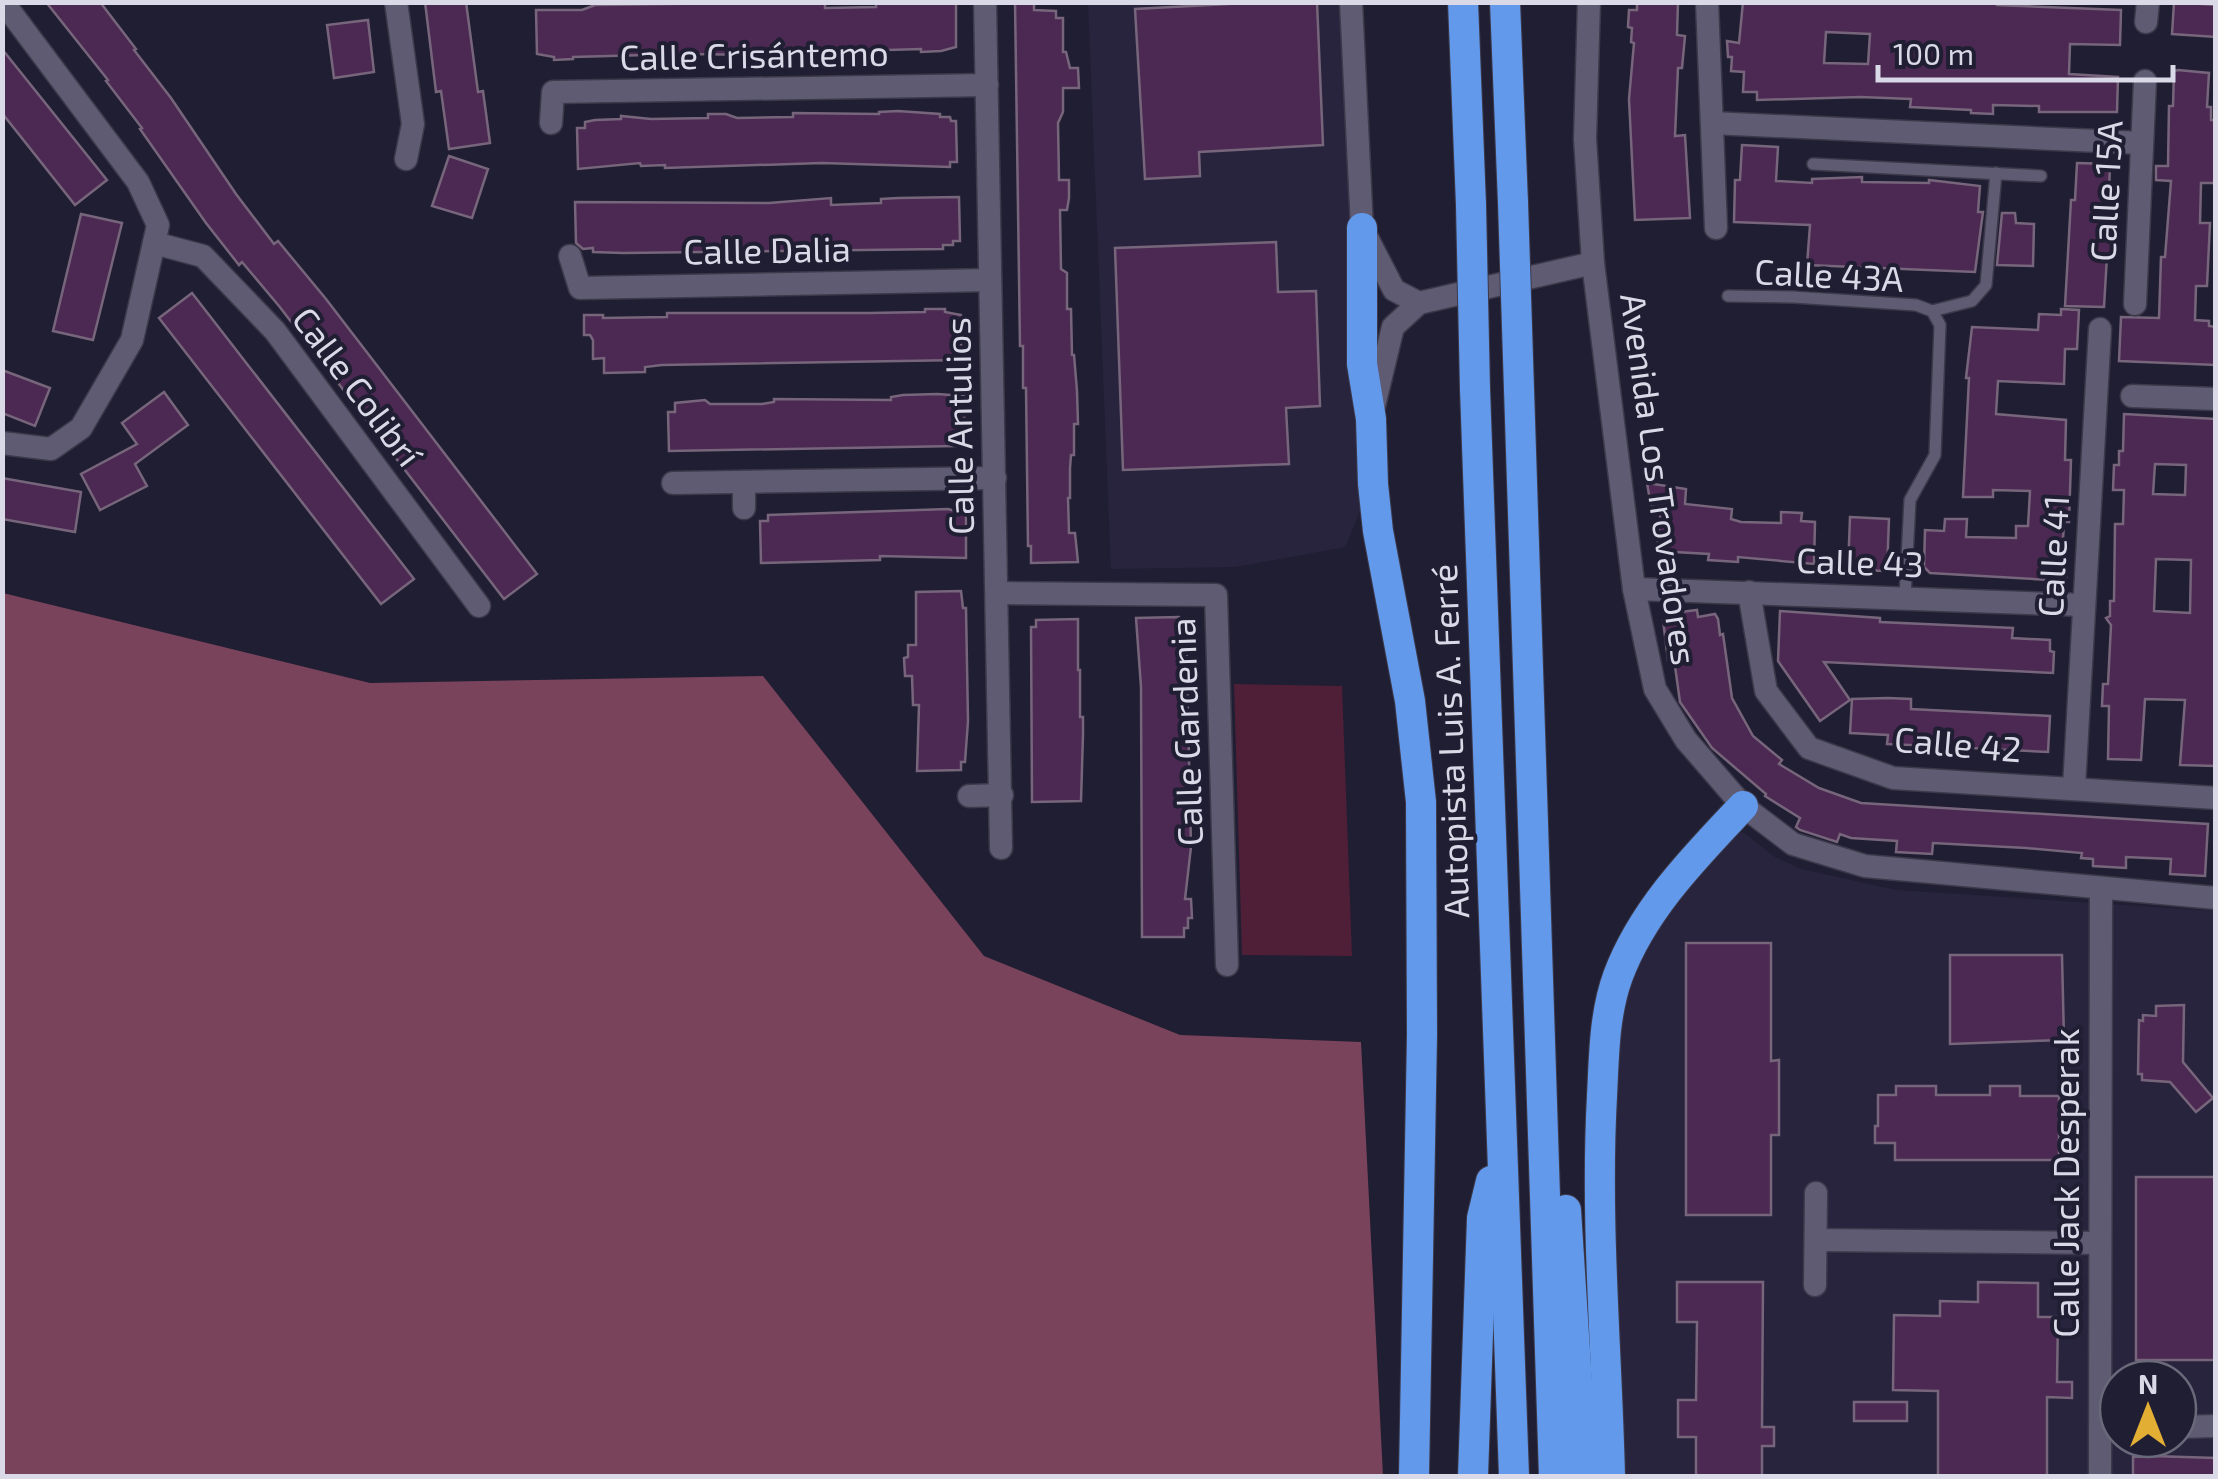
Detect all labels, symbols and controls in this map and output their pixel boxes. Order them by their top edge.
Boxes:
scale bar [1878,20,2173,82]
street label: Calle Crisántemo [619,31,889,77]
text: 100 m [1893,35,1974,71]
street label: Calle 15A [2080,119,2130,263]
street label: Calle Dalia [683,227,851,271]
street label: Calle 43A [1753,249,1905,299]
street label: Avenida Los Trovadores [1613,290,1707,668]
street label: Calle Colibrí [285,298,432,475]
street label: Calle Antulios [935,317,981,535]
street label: Calle 41 [2028,494,2076,618]
street label: Calle 43 [1796,538,1924,584]
street label: Autopista Luis A. Ferré [1422,563,1476,919]
street label: Calle Gardenia [1160,617,1210,847]
street label: Calle 42 [1893,717,2023,769]
street label: Calle Jack Desperak [2044,1028,2086,1338]
north arrow [2098,1359,2198,1459]
text: N [2138,1366,2158,1400]

